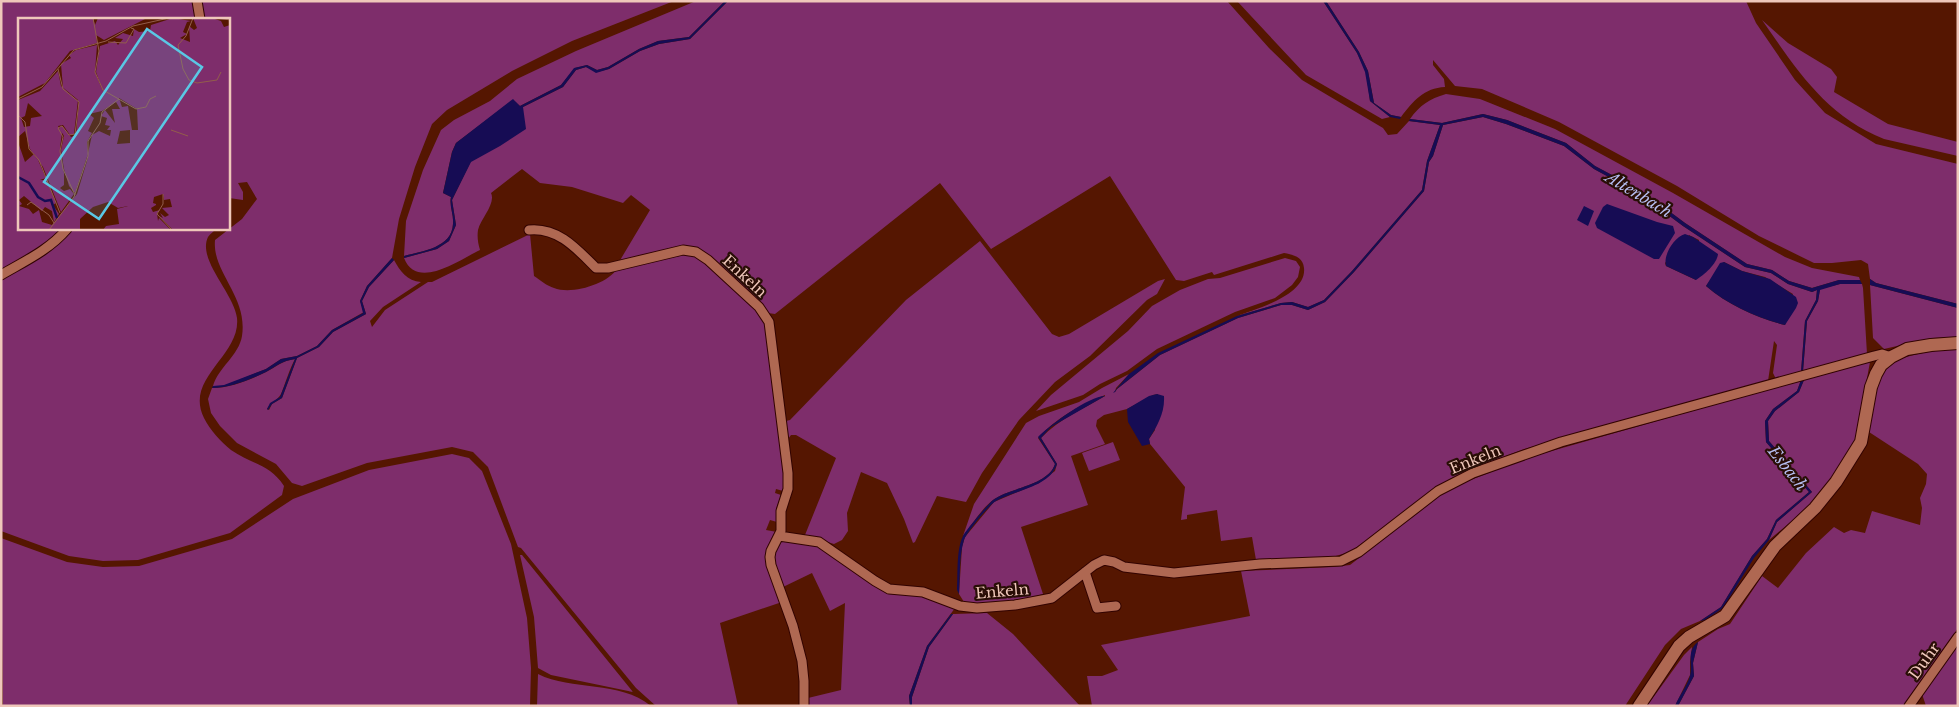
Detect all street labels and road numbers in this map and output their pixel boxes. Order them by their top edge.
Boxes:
street label: Enkeln [719,251,771,301]
street label: Enkeln [1447,440,1503,478]
street label: Enkeln [974,579,1030,603]
street label: Duhr [1904,638,1944,683]

